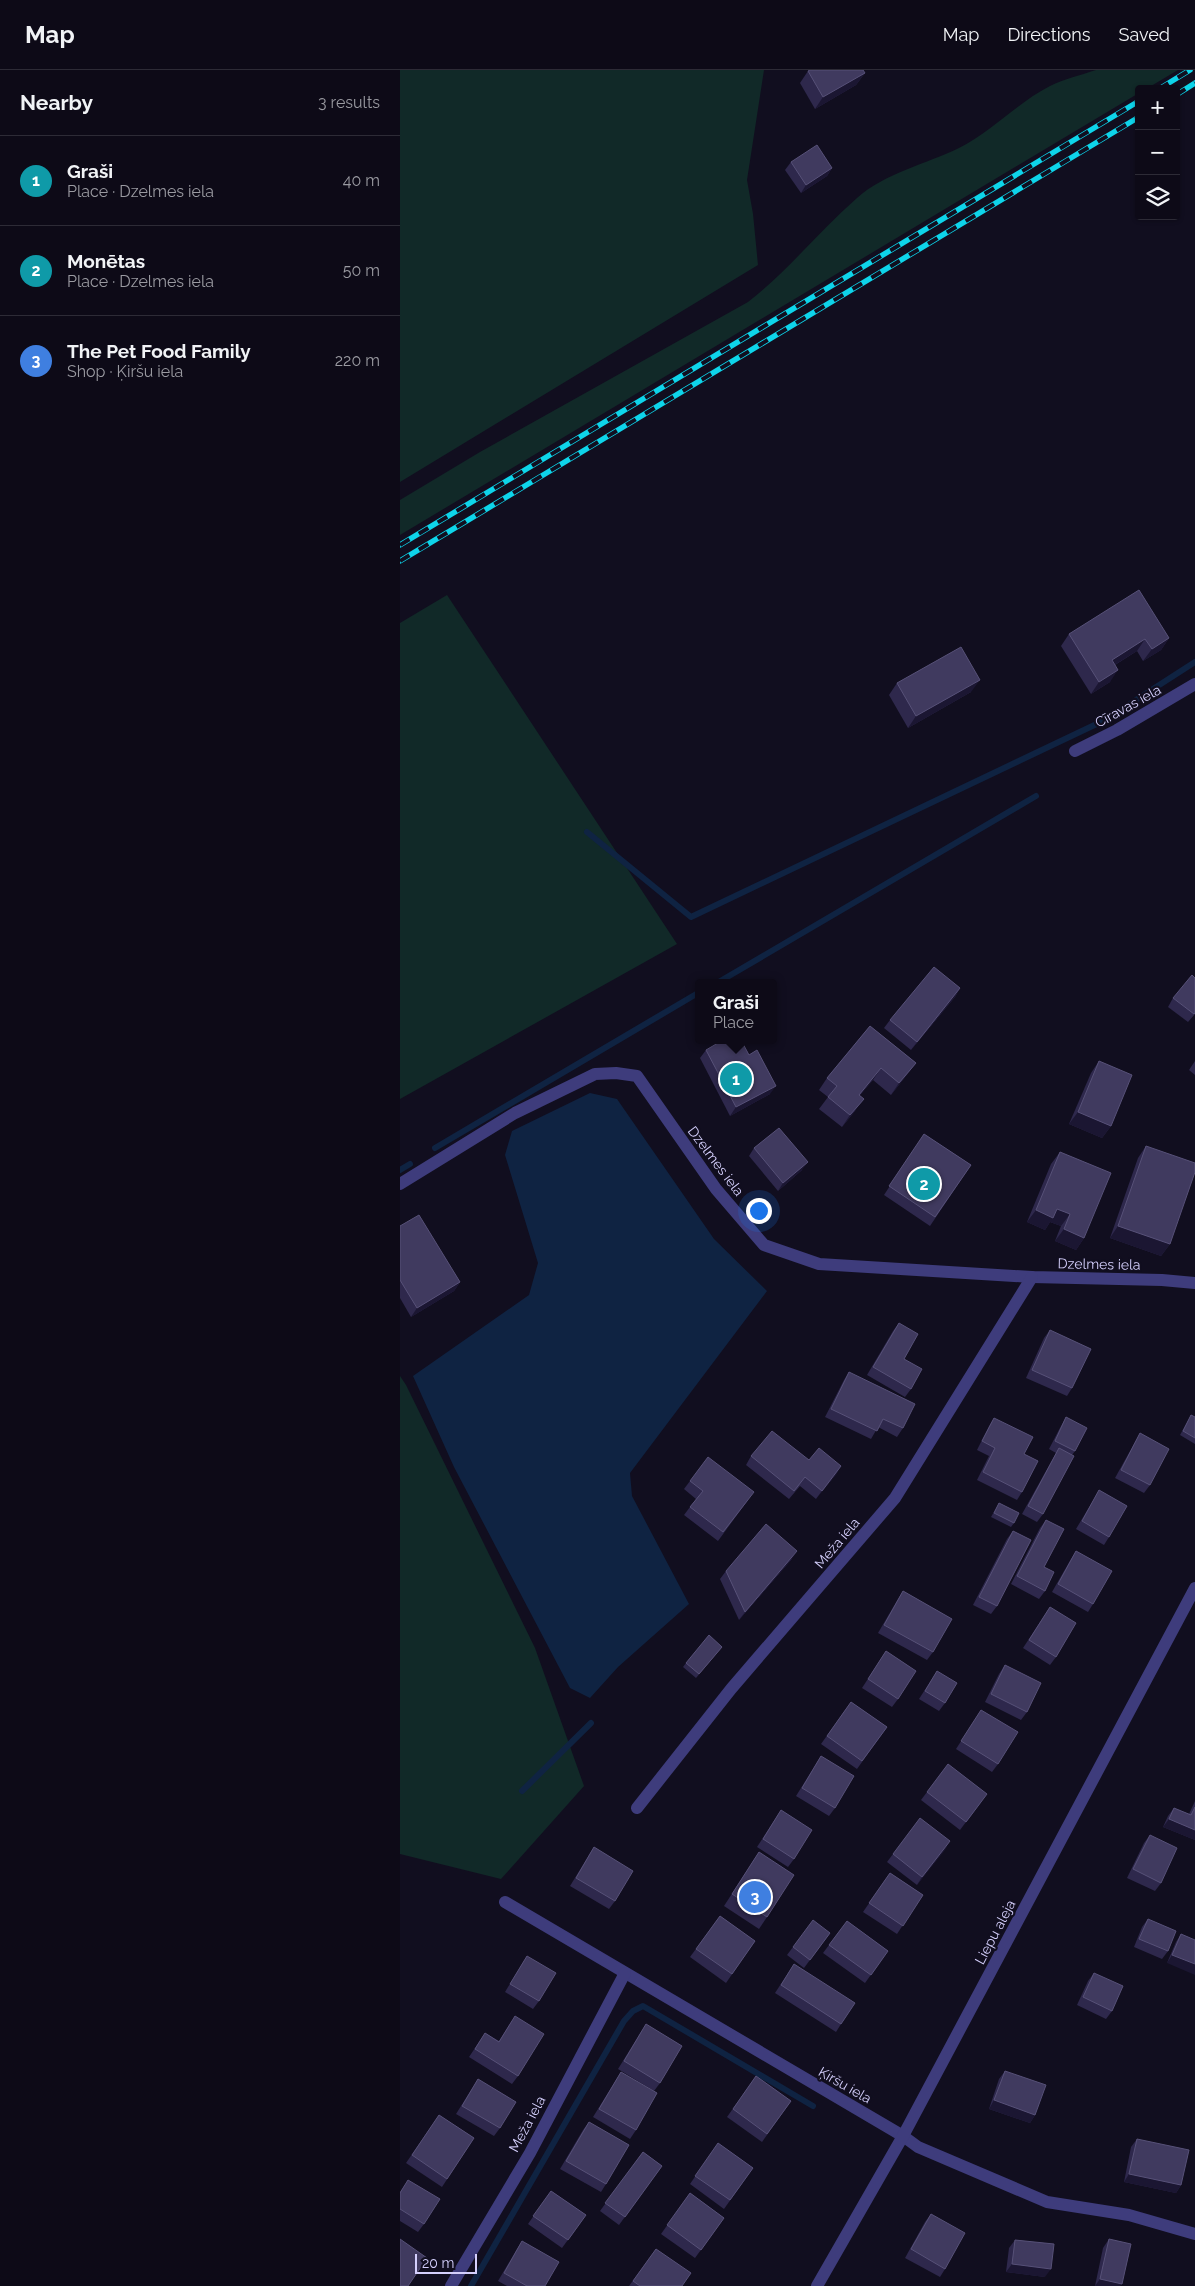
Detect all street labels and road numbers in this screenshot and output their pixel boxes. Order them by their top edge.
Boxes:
street label: Cīravas iela [1092,681,1164,731]
street label: Dzelmes iela [685,1123,747,1199]
street label: Dzelmes iela [1057,1255,1141,1273]
street label: Meža iela [811,1514,863,1572]
street label: Liepu aleja [971,1897,1019,1967]
street label: Ķiršu iela [816,2063,874,2107]
street label: Meža iela [506,2093,548,2155]

